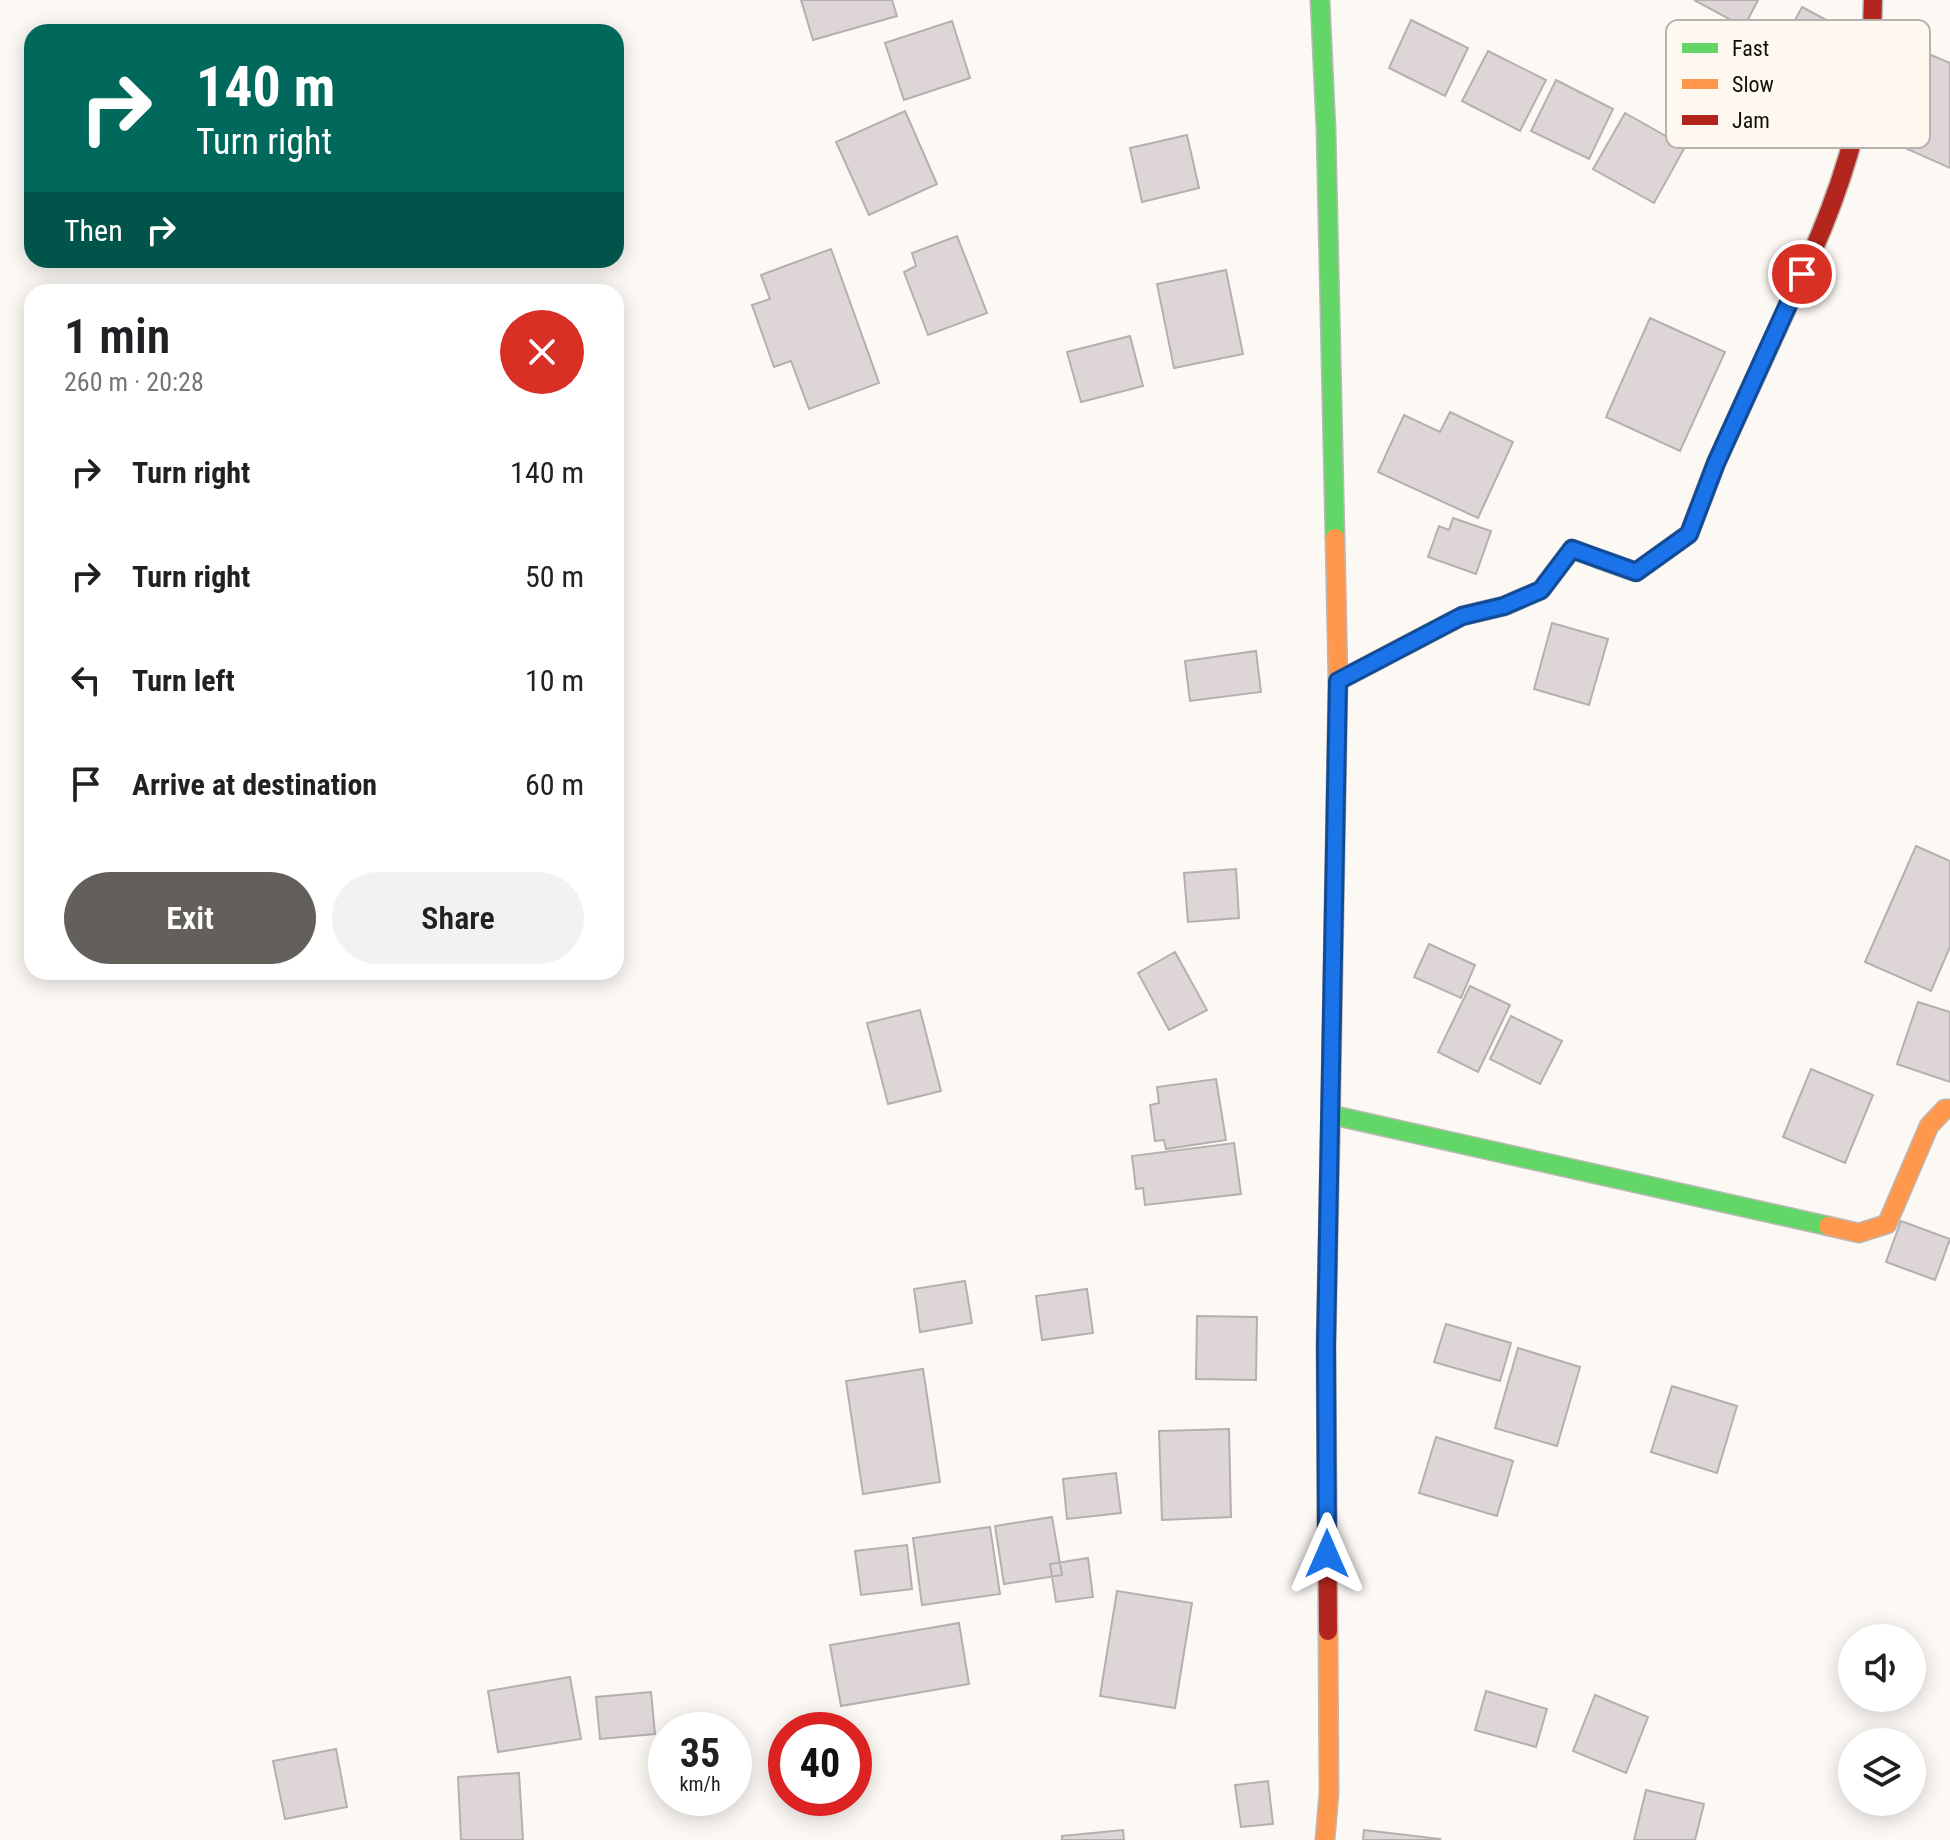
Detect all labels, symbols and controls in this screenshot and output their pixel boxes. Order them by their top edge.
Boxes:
legend [1666,20,1930,148]
text: Fast [1732,36,1769,61]
text: 140 m [196,54,335,120]
icon: right [64,56,168,160]
text: Slow [1732,72,1774,97]
text: Jam [1732,108,1770,133]
text: Turn right [196,121,332,163]
icon: right [139,208,183,252]
text: Then [64,213,123,248]
pin [1768,240,1836,308]
icon: arrive [1780,252,1824,296]
text: 1 min [64,308,170,365]
button: close [500,310,584,394]
text: 260 m · 20:28 [64,367,204,397]
icon: right [64,450,108,494]
text: Turn right [132,455,250,490]
text: 140 m [510,455,584,490]
icon: right [64,554,108,598]
text: Turn right [132,559,250,594]
text: 50 m [525,559,584,594]
icon: left [64,658,108,702]
text: Turn left [132,663,235,698]
text: 10 m [525,663,584,698]
icon: arrive [64,762,108,806]
text: Arrive at destination [132,767,377,802]
text: 60 m [525,767,584,802]
button: Exit [64,872,316,964]
button: Share [332,872,584,964]
position arrow [1285,1512,1369,1596]
map controls [1838,1624,1926,1816]
button: sound [1838,1624,1926,1712]
speed limit sign: 40 [768,1712,872,1816]
button: layers [1838,1728,1926,1816]
text: 35 [680,1730,720,1777]
text: km/h [679,1772,721,1796]

